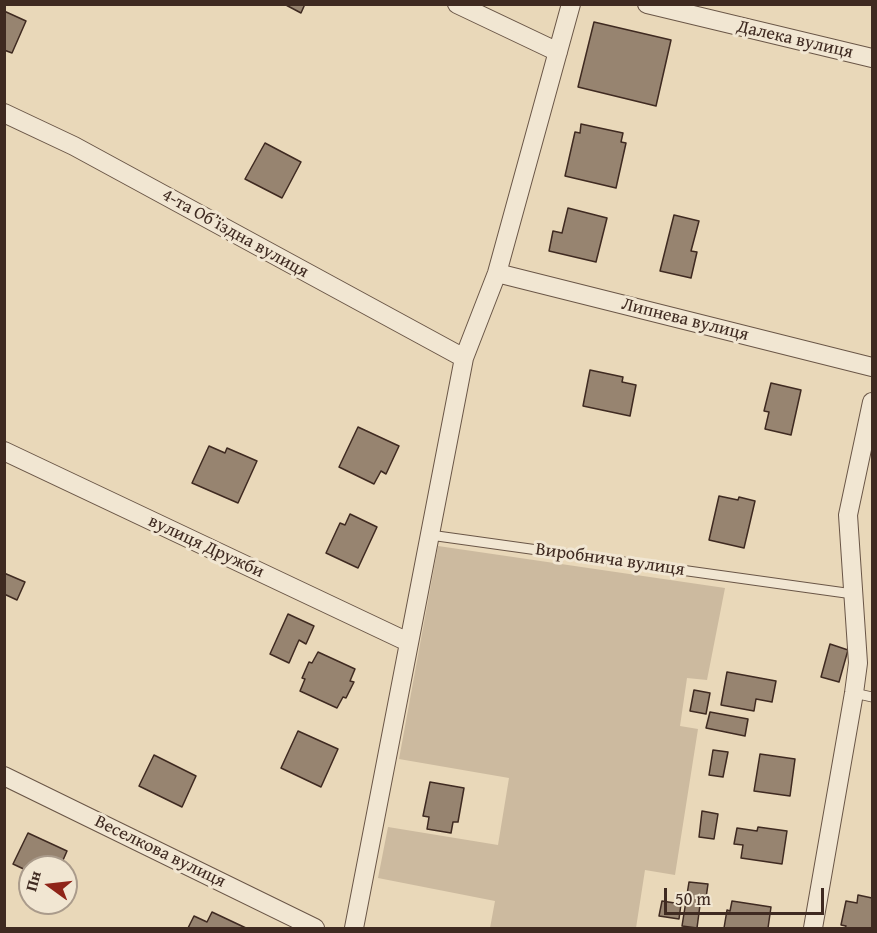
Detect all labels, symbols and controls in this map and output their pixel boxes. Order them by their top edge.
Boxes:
street label: Далека вулиця [735,16,855,64]
street label: 4-та Обʼїздна вулиця [158,185,312,283]
street label: Липнева вулиця [619,294,751,346]
street label: вулиця Дружби [145,511,267,583]
street label: Виробнича вулиця [534,539,686,581]
street label: Веселкова вулиця [91,811,229,893]
north arrow [18,855,78,915]
text: Пн [18,868,47,894]
scale bar [667,876,828,914]
text: 50 m [675,885,711,912]

